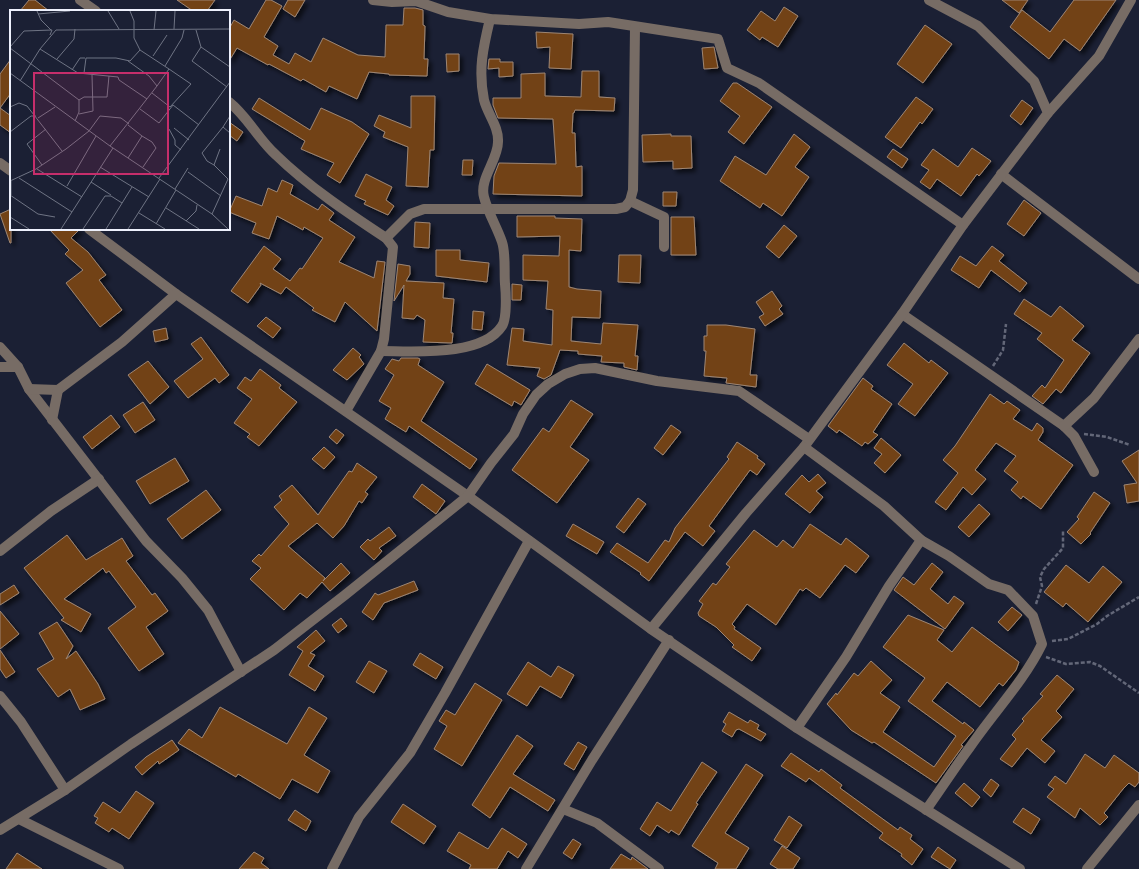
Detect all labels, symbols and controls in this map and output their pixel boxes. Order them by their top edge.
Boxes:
inset map [10,10,230,230]

